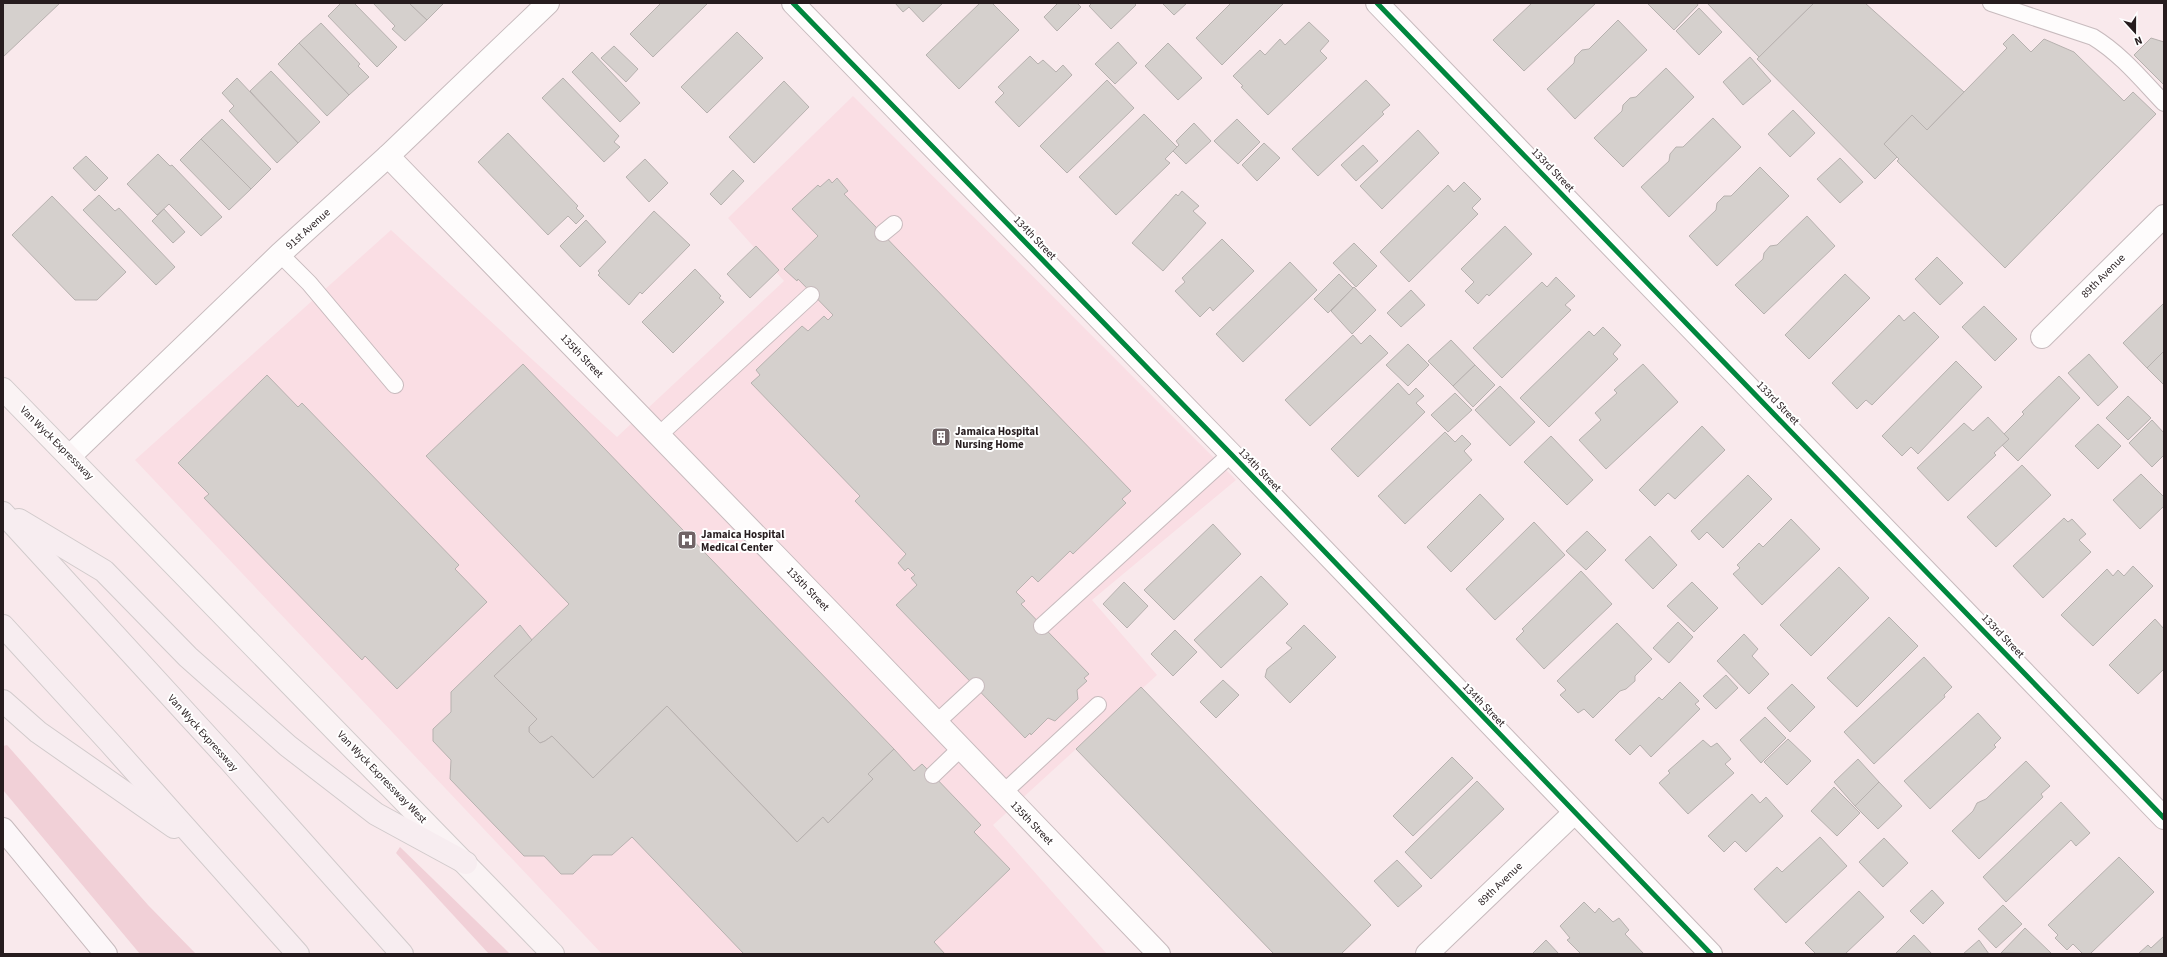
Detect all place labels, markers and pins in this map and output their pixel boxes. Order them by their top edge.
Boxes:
place label: Jamaica Hospital Nursing Home [955,424,1039,452]
building icon: Jamaica Hospital Nursing Home [930,426,952,448]
place label: Jamaica Hospital Medical Center [701,527,785,555]
hospital icon: Jamaica Hospital Medical Center [676,529,698,551]

